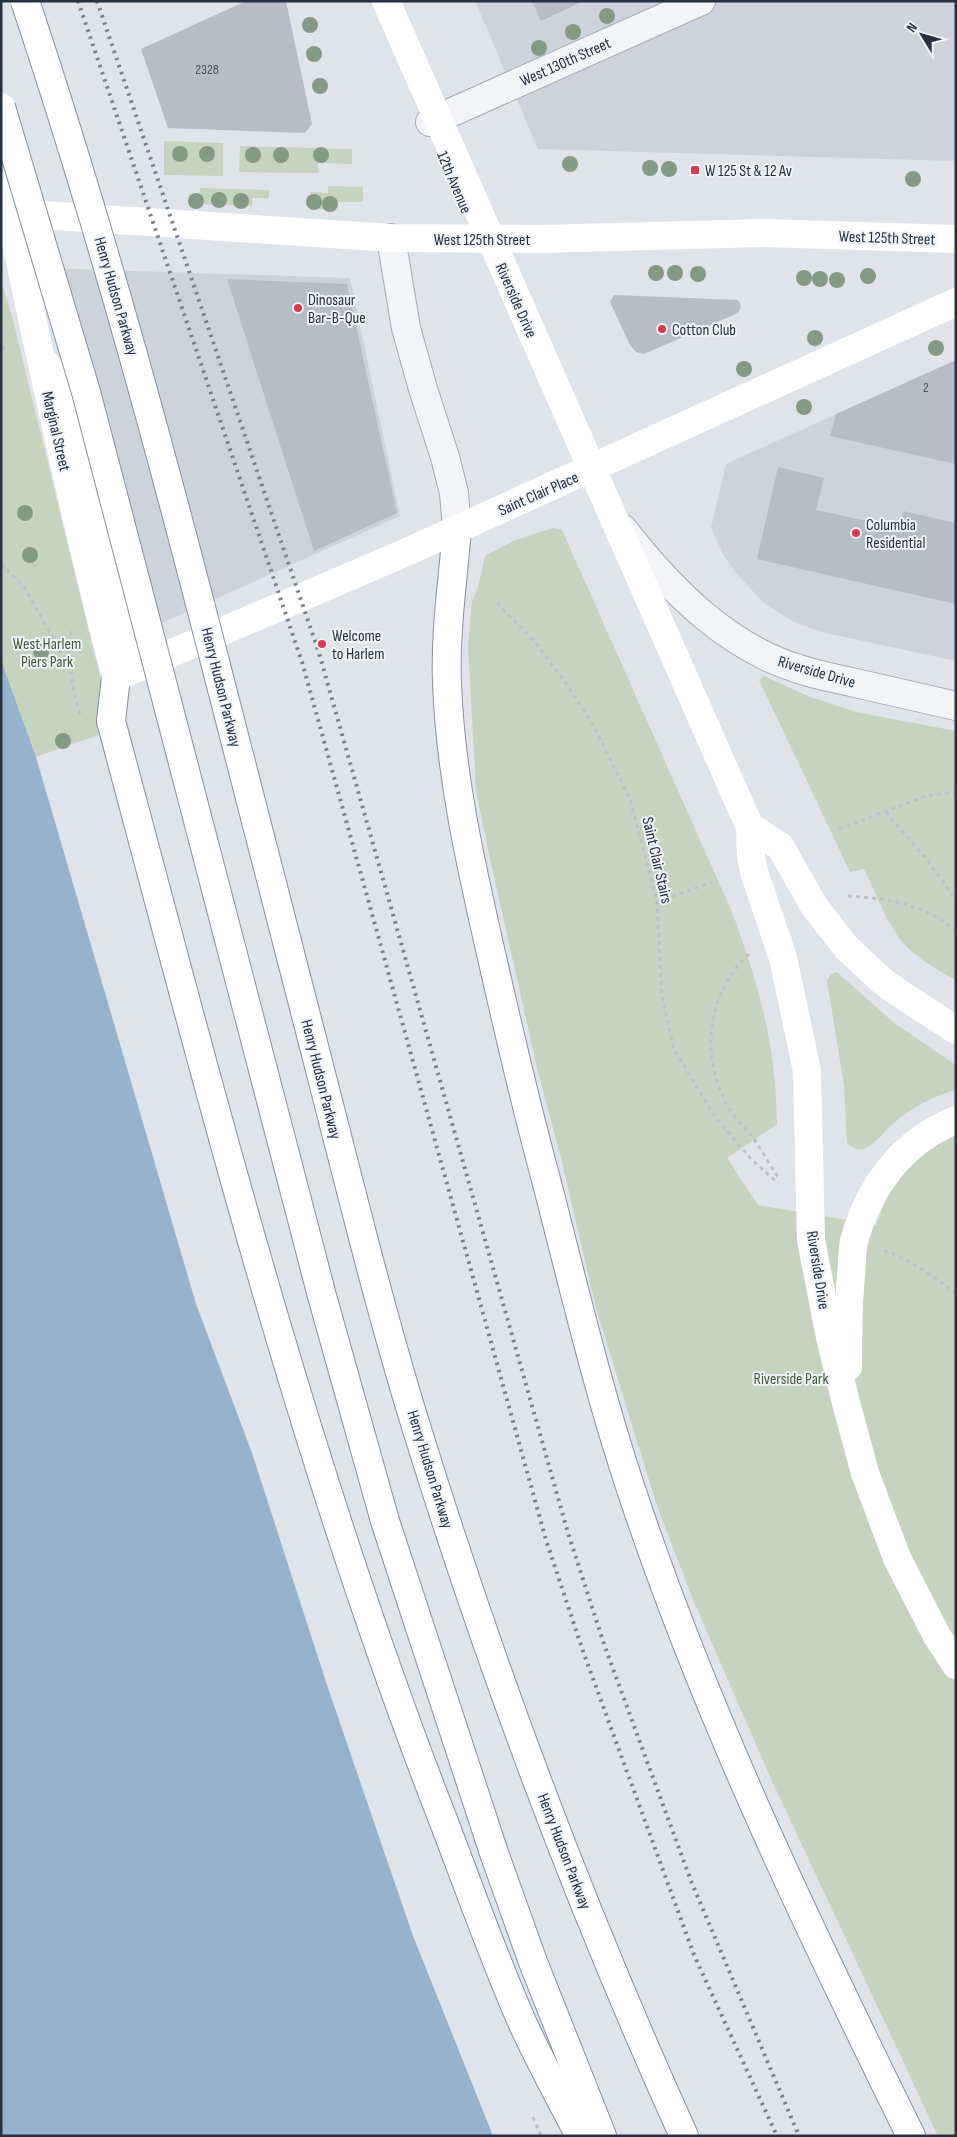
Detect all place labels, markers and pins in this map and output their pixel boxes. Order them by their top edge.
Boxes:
place label: W 125 St & 12 Av [705,162,792,181]
marker: W 125 St & 12 Av [689,164,701,176]
place label: Dinosaur Bar-B-Que [308,291,366,328]
marker: Dinosaur Bar-B-Que [292,302,304,314]
place label: Cotton Club [672,321,736,340]
marker: Cotton Club [656,323,668,335]
place label: Columbia Residential [866,516,925,553]
marker: Columbia Residential [850,527,862,539]
place label: Welcome to Harlem [332,627,385,664]
marker: Welcome to Harlem [316,638,328,650]

